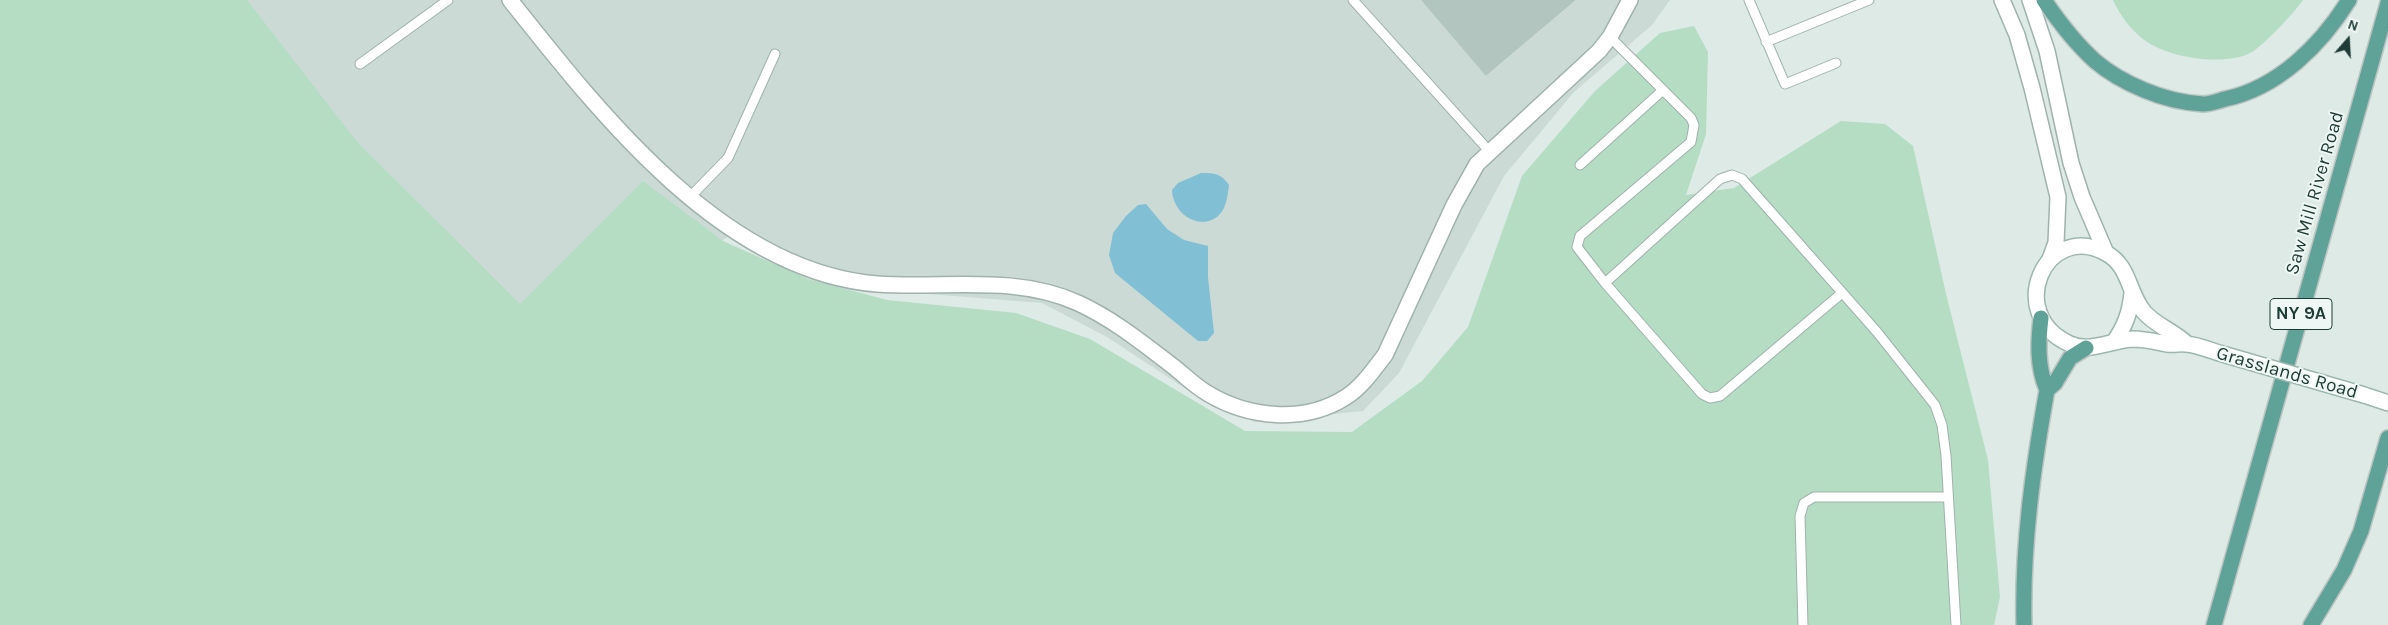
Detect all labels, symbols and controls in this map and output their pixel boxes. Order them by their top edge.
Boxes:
north arrow [2323,15,2373,65]
text: N [2346,16,2361,35]
street label: Saw Mill River Road [2281,109,2349,277]
road number: NY 9A [2270,298,2332,329]
street label: Grasslands Road [2214,342,2360,404]

